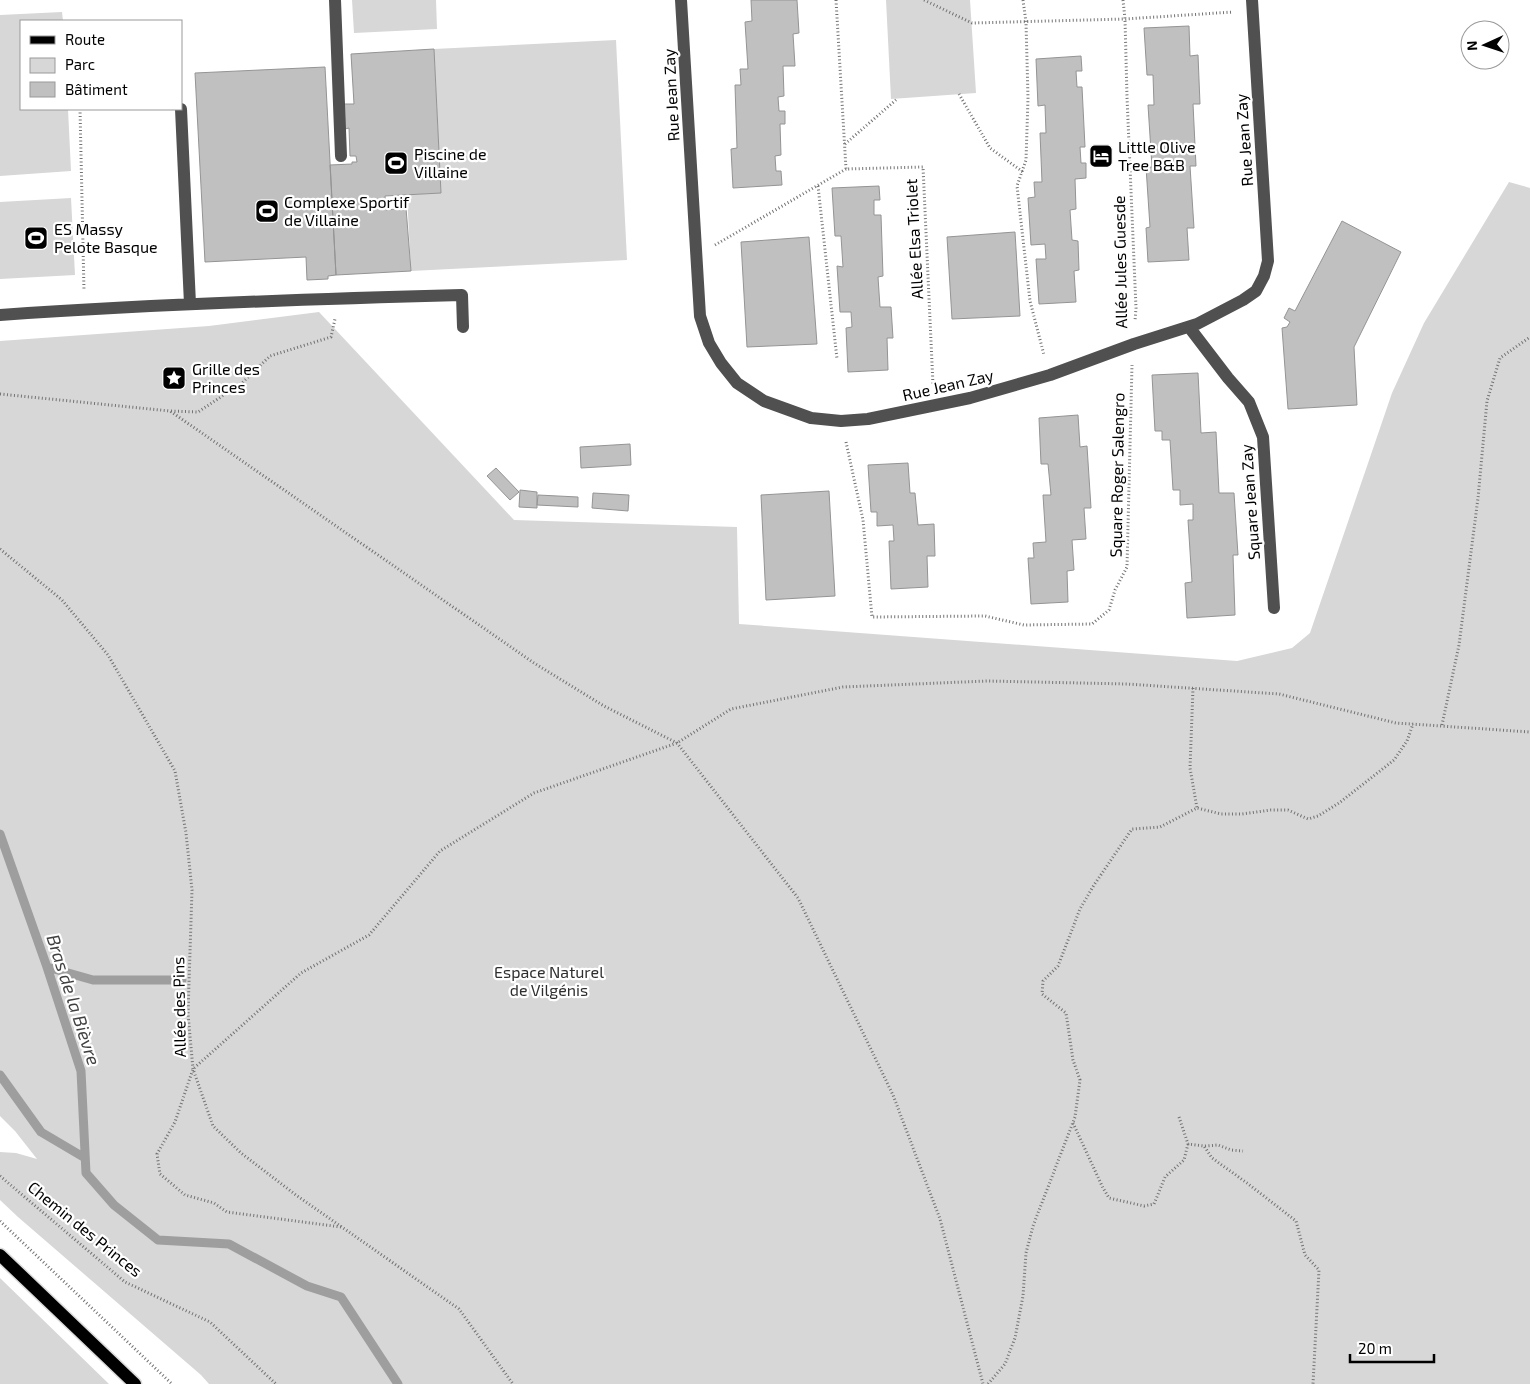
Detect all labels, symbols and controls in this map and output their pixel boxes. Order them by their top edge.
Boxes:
legend [20,20,182,110]
north arrow [1460,20,1510,70]
text: Route [65,30,105,48]
text: N [1463,40,1480,51]
street label: Rue Jean Zay [659,48,682,142]
text: Parc [65,55,95,73]
text: Bâtiment [65,80,128,98]
street label: Rue Jean Zay [1231,93,1256,187]
place label: Little Olive Tree B&B [1118,137,1196,174]
hotel icon: Little Olive Tree B&B [1088,143,1114,169]
place label: Piscine de Villaine [414,144,487,181]
sports icon: Piscine de Villaine [383,150,409,176]
street label: Allée Elsa Triolet [901,178,926,300]
place label: Complexe Sportif de Villaine [284,192,410,229]
street label: Allée Jules Guesde [1109,195,1130,329]
sports icon: Complexe Sportif de Villaine [254,198,280,224]
place label: ES Massy Pelote Basque [54,219,158,256]
sports icon: ES Massy Pelote Basque [23,225,49,251]
place label: Grille des Princes [192,359,260,396]
place icon: Grille des Princes [161,365,187,391]
street label: Rue Jean Zay [901,365,996,404]
street label: Square Roger Salengro [1106,392,1127,558]
street label: Square Jean Zay [1236,443,1263,561]
water label: Bras de la Bièvre [42,931,106,1068]
street label: Allée des Pins [168,957,189,1057]
park label: Espace Naturel de Vilgénis [494,962,604,999]
street label: Chemin des Princes [25,1177,146,1280]
scale bar [1350,1332,1434,1364]
text: 20 m [1358,1339,1392,1357]

